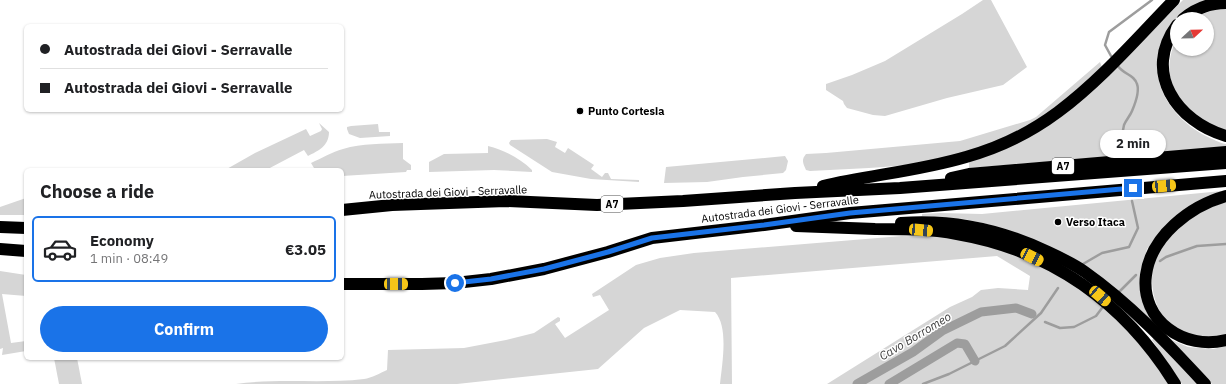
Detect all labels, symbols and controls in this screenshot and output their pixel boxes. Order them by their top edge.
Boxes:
north arrow [1170,12,1214,56]
map controls [1170,12,1214,56]
text: Autostrada dei Giovi - Serravalle [64,40,292,59]
text: Autostrada dei Giovi - Serravalle [64,78,292,97]
place label: Punto Cortesia [588,104,664,118]
marker: Punto Cortesia [575,106,585,116]
callout: 2 min [1100,130,1166,158]
text: 2 min [1116,135,1150,152]
road number: A7 [1052,158,1074,174]
route end [1124,179,1142,197]
car [1152,179,1176,193]
text: Choose a ride [40,180,154,203]
street label: Autostrada dei Giovi - Serravalle [369,182,527,202]
street label: Autostrada dei Giovi - Serravalle [700,192,860,226]
road number: A7 [601,196,623,212]
place label: Verso Itaca [1066,215,1125,229]
marker: Verso Itaca [1053,217,1063,227]
car [909,223,933,237]
icon: car [42,231,78,267]
text: Economy [90,231,154,250]
text: €3.05 [285,240,326,259]
car [1019,246,1045,268]
text: 1 min · 08:49 [90,250,168,267]
route start [446,274,464,292]
car [384,278,408,290]
car [1087,284,1113,308]
button: Confirm [40,306,328,352]
water label: Cavo Borromeo [876,308,954,363]

